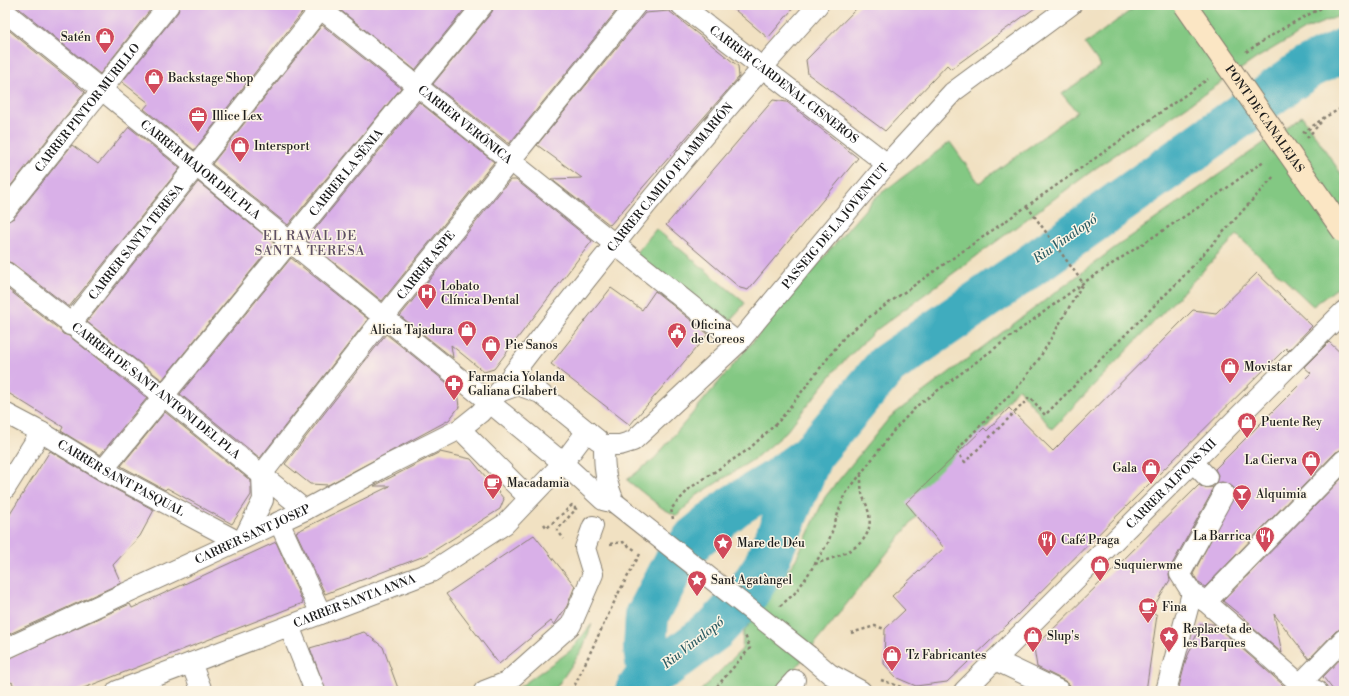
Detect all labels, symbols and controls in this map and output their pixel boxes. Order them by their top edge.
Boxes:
street label: CARRER CARDENAL CISNEROS [706,22,862,147]
shop icon: Satén [94,26,116,54]
place label: Satén [61,30,91,45]
street label: CARRER PINTOR MURILLO [31,40,143,175]
street label: PONT DE CANALEJAS [1222,62,1308,176]
shop icon: Backstage Shop [143,67,165,95]
place label: Backstage Shop [167,71,254,86]
street label: CARRER VERÓNICA [415,82,516,167]
street label: CARRER CAMILO FLAMMARIÓN [604,100,736,255]
office icon: Illice Lex [187,105,209,133]
place label: Illice Lex [212,109,263,124]
street label: CARRER MAJOR DEL PLA [137,117,264,223]
street label: CARRER LA SÉNIA [306,125,387,219]
shop icon: Intersport [229,135,251,163]
place label: Intersport [254,139,311,154]
street label: PASSEIG DE LA JOVENTUT [779,160,892,292]
street label: CARRER SANTA TERESA [85,180,187,303]
water label: Riu Vinalopó [1029,210,1101,267]
district label: EL RAVAL DE SANTA TERESA [255,228,365,259]
street label: CARRER ASPE [394,228,458,303]
place label: Lobato Clínica Dental [441,279,520,308]
hospital icon: Lobato Clínica Dental [416,282,438,310]
place label: Oficina de Coreos [691,318,745,347]
street label: CARRER DE SANT ANTONI DEL PLA [69,319,244,463]
shop icon: Alicia Tajadura [456,319,478,347]
public building icon: Oficina de Coreos [666,321,688,349]
place label: Alicia Tajadura [369,323,454,338]
shop icon: Pie Sanos [480,334,502,362]
place label: Pie Sanos [505,338,558,353]
shop icon: Movistar [1219,356,1241,384]
place label: Movistar [1244,360,1292,375]
place label: Farmacia Yolanda Galiana Gilabert [468,370,566,399]
pharmacy icon: Farmacia Yolanda Galiana Gilabert [443,373,465,401]
shop icon: Puente Rey [1236,411,1258,439]
place label: Puente Rey [1261,415,1322,430]
street label: CARRER ALFONS XII [1123,435,1220,532]
street label: CARRER SANT PASQUAL [55,436,187,519]
shop icon: La Cierva [1300,449,1322,477]
place label: La Cierva [1245,453,1298,468]
shop icon: Gala [1140,457,1162,485]
place label: Gala [1112,461,1138,476]
cafe icon: Macadamia [482,472,504,500]
place label: Macadamia [507,476,570,491]
bar icon: Alquimia [1231,483,1253,511]
place label: Alquimia [1255,487,1307,502]
street label: CARRER SANT JOSEP [193,501,313,567]
restaurant icon: La Barrica [1254,525,1276,553]
restaurant icon: Café Praga [1036,529,1058,557]
place label: La Barrica [1193,529,1252,544]
place icon: Mare de Déu [712,532,734,560]
place label: Café Praga [1061,533,1121,548]
place label: Mare de Déu [737,536,805,551]
shop icon: Suquierwme [1089,554,1111,582]
place label: Suquierwme [1114,558,1182,573]
place icon: Sant Agatàngel [686,569,708,597]
street label: CARRER SANTA ANNA [291,571,418,631]
place label: Sant Agatàngel [711,573,792,588]
cafe icon: Fina [1137,596,1159,624]
place label: Fina [1162,600,1188,615]
water label: Riu Vinalopó [658,613,728,673]
place label: Replaceta de les Barques [1183,622,1252,651]
shop icon: Slup's [1022,625,1044,653]
place icon: Replaceta de les Barques [1158,625,1180,653]
place label: Slup's [1047,629,1079,644]
shop icon: Tz Fabricantes [881,644,903,672]
place label: Tz Fabricantes [906,648,986,663]

